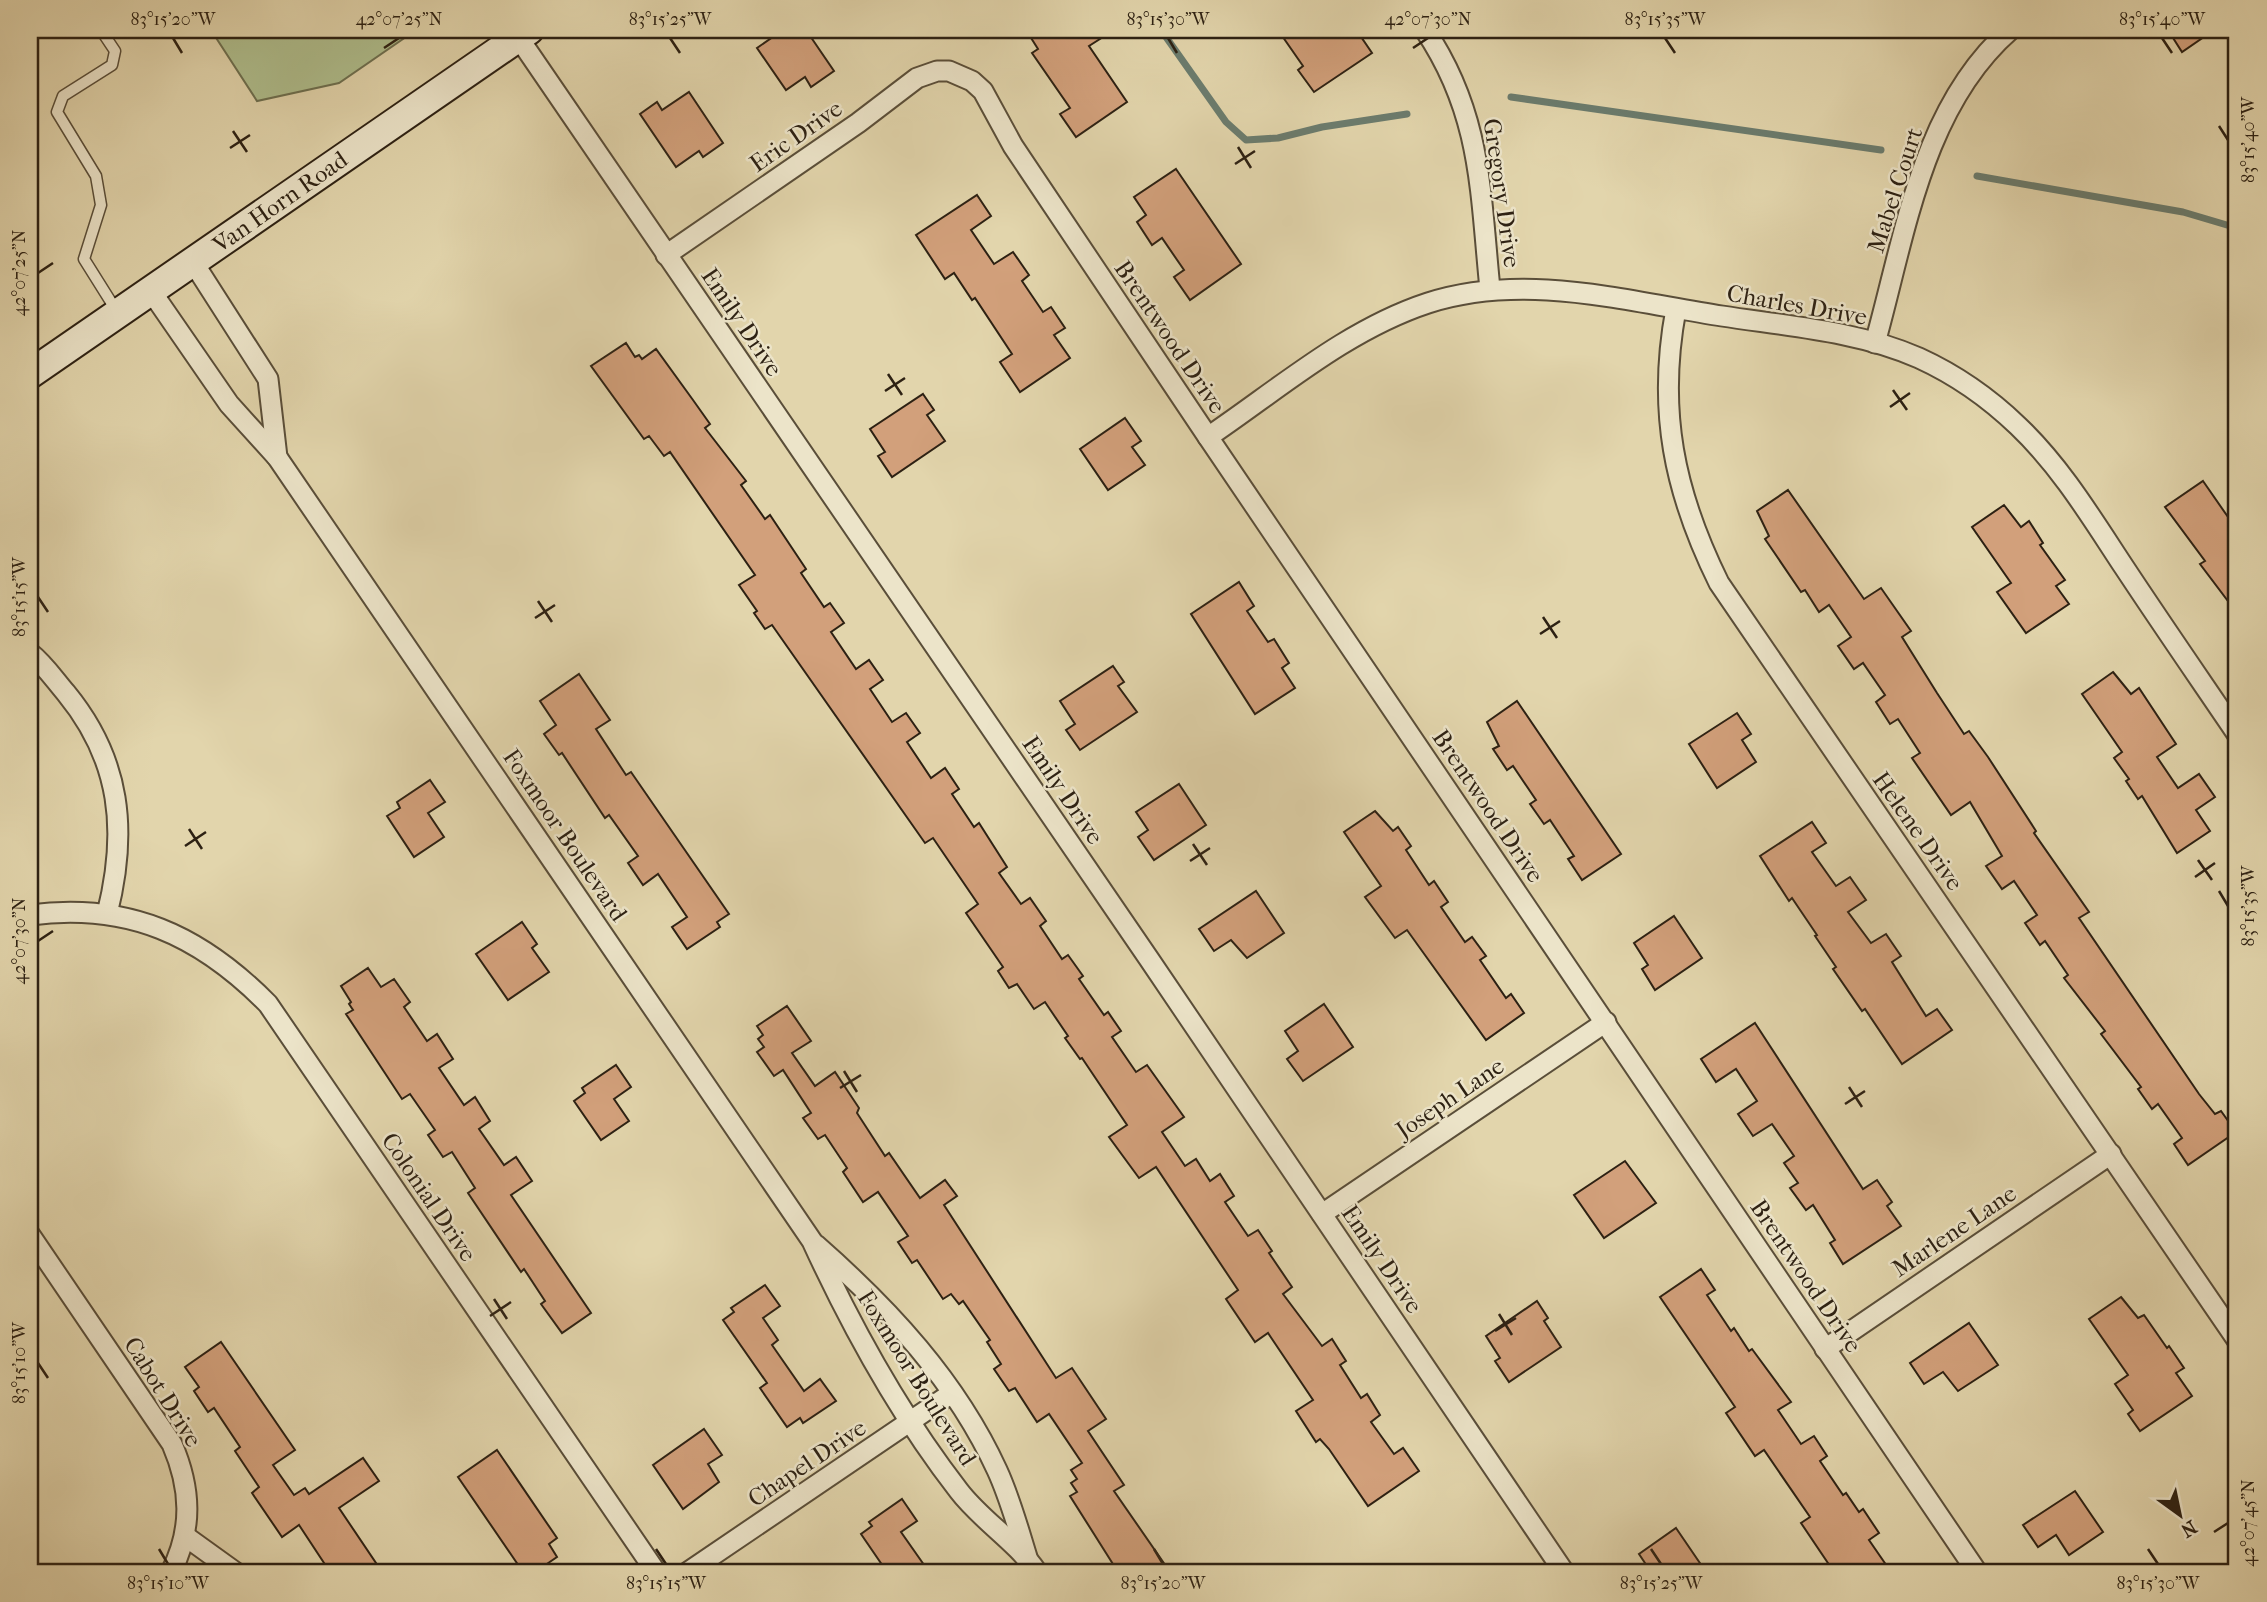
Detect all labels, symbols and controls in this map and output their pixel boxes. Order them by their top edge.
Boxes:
text: 83°15'20"W [131,9,217,30]
text: 42°07'25"N [356,9,443,30]
text: 83°15'25"W [629,9,713,30]
text: 83°15'30"W [1127,9,1211,30]
text: 42°07'30"N [1385,9,1472,30]
text: 83°15'35"W [1625,9,1707,30]
text: 83°15'40"W [2119,9,2206,30]
street label: Eric Drive [744,94,848,178]
text: 83°15'40"W [2238,96,2259,183]
street label: Gregory Drive [1478,117,1526,270]
street label: Mabel Court [1862,124,1928,256]
street label: Van Horn Road [207,145,353,259]
text: 42°07'25"N [9,229,30,316]
street label: Brentwood Drive [1108,255,1232,419]
street label: Emily Drive [696,263,788,382]
street label: Charles Drive [1725,279,1869,331]
text: 83°15'15"W [9,556,30,637]
street label: Brentwood Drive [1426,724,1550,888]
street label: Emily Drive [1017,731,1109,850]
street label: Foxmoor Boulevard [497,744,633,927]
street label: Helene Drive [1867,766,1969,896]
text: 83°15'35"W [2238,864,2259,946]
text: 42°07'30"N [9,897,30,984]
street label: Joseph Lane [1389,1052,1509,1145]
street label: Colonial Drive [376,1127,482,1267]
street label: Marlene Lane [1887,1179,2021,1283]
street label: Brentwood Drive [1744,1194,1868,1358]
street label: Emily Drive [1336,1200,1428,1319]
street label: Foxmoor Boulevard [852,1285,983,1472]
text: 83°15'10"W [9,1321,30,1404]
street label: Cabot Drive [118,1332,208,1452]
street label: Chapel Drive [743,1413,871,1513]
text: 42°07'45"N [2238,1479,2259,1567]
north arrow [2144,1480,2214,1550]
text: N [2176,1515,2201,1542]
text: 83°15'10"W [127,1573,210,1594]
text: 83°15'15"W [626,1573,707,1594]
text: 83°15'20"W [1121,1573,1207,1594]
text: 83°15'25"W [1620,1573,1704,1594]
text: 83°15'30"W [2117,1573,2201,1594]

